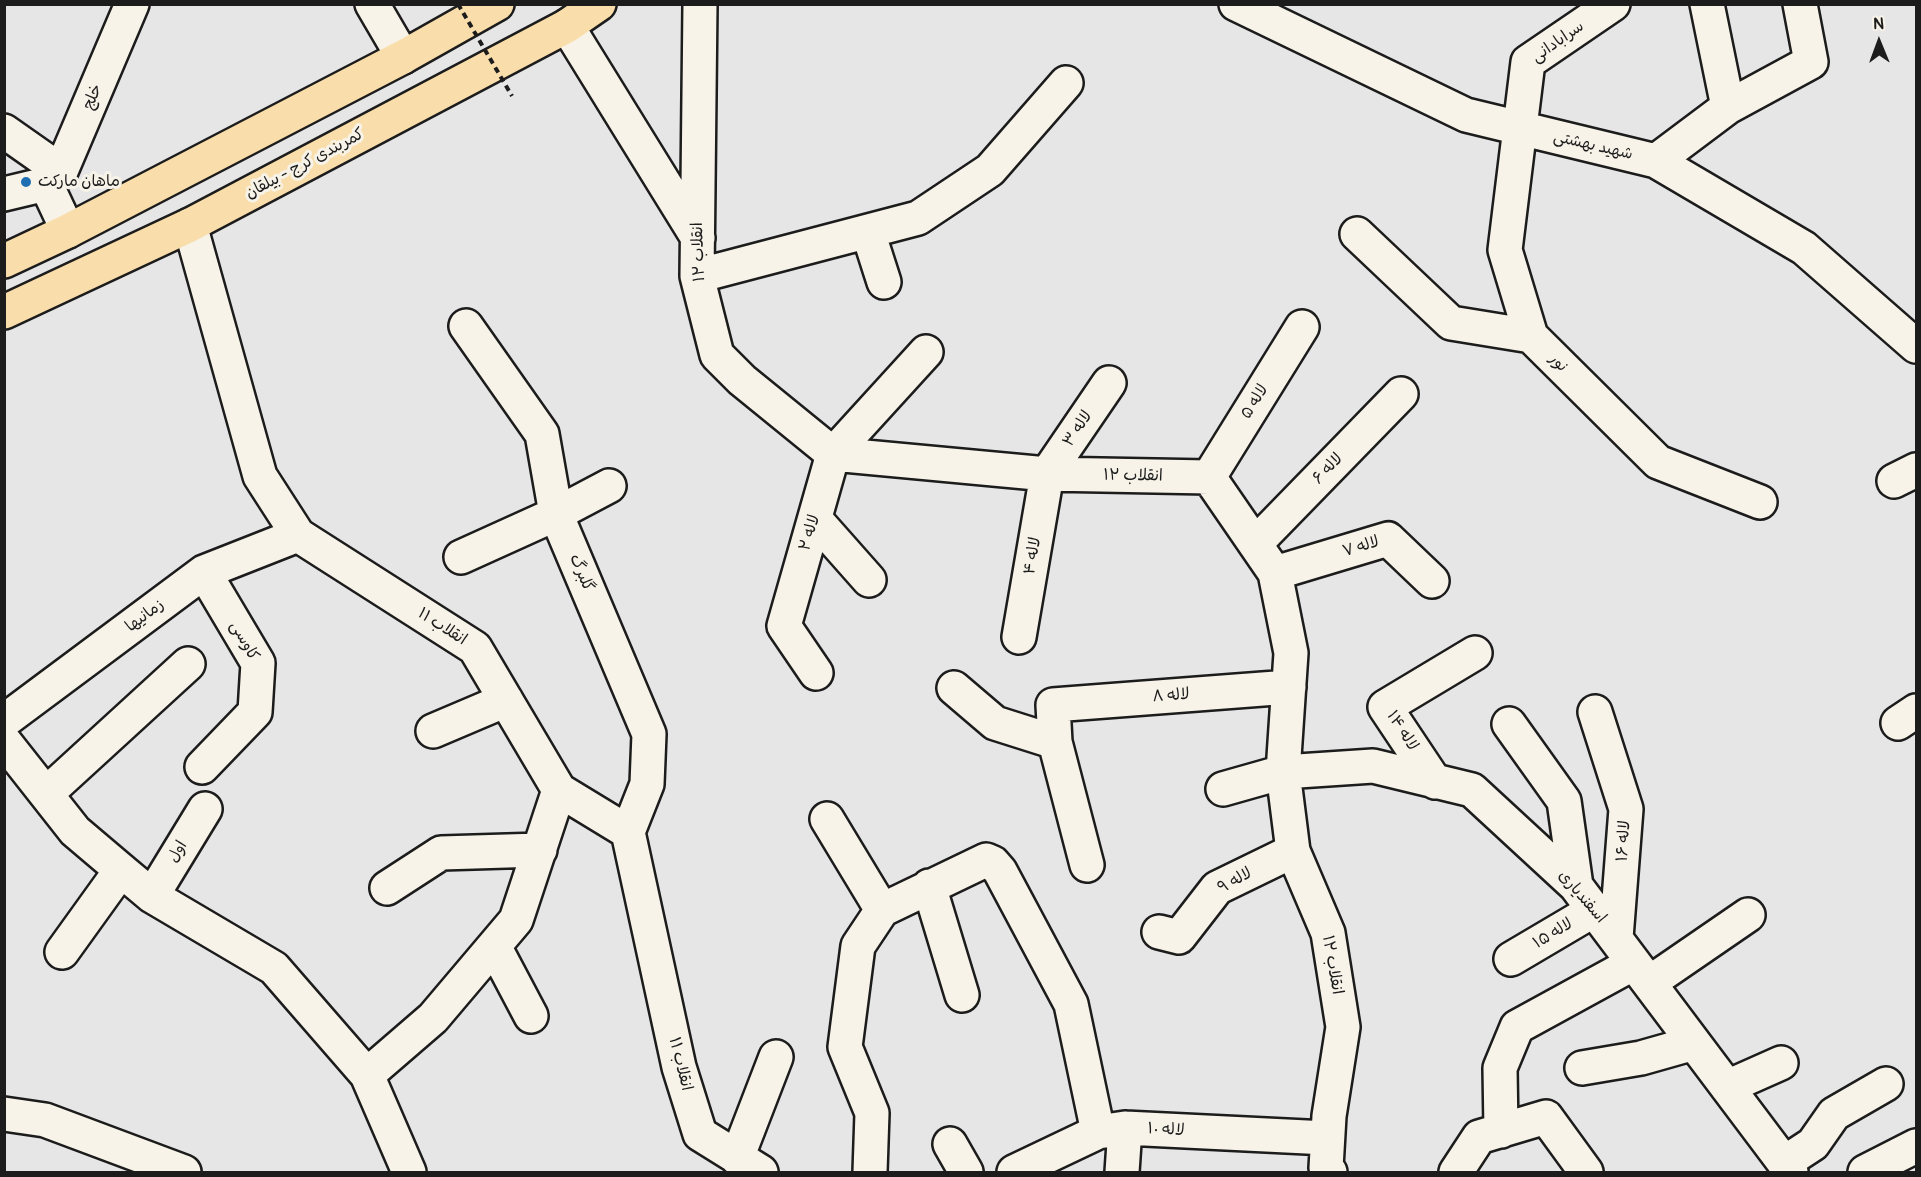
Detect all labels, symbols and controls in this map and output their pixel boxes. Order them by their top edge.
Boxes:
north arrow [1849,12,1909,72]
text: N [1873,14,1884,34]
street label: سرابادانی [1528,17,1588,67]
street label: خلج [79,81,107,113]
street label: کمربندی کرج - بیلقان [242,125,368,203]
street label: شهید بهشتی [1551,128,1635,164]
place label: ماهان مارکت [38,172,120,192]
marker: ماهان مارکت [19,175,33,189]
street label: انقلاب ۱۲ [688,222,710,282]
street label: نور [1545,350,1571,376]
street label: لاله ۵ [1237,381,1273,423]
street label: لاله ۳ [1059,407,1097,451]
street label: لاله ۶ [1309,450,1347,488]
street label: انقلاب ۱۲ [1103,466,1163,486]
street label: لاله ۲ [795,513,825,553]
street label: لاله ۷ [1340,532,1382,562]
street label: لاله ۴ [1020,536,1046,576]
street label: گلبرگ [565,551,597,595]
street label: زمانیها [122,595,168,637]
street label: انقلاب ۱۱ [414,604,470,650]
street label: کاوسی [225,618,263,664]
street label: لاله ۸ [1152,685,1190,707]
street label: لاله ۱۴ [1382,707,1422,755]
street label: لاله ۱۶ [1613,820,1635,862]
street label: اول [164,838,192,866]
street label: لاله ۹ [1215,864,1255,898]
street label: اسفندیاری [1554,867,1610,927]
street label: لاله ۱۵ [1530,915,1576,953]
street label: انقلاب ۱۲ [1317,934,1347,996]
street label: انقلاب ۱۱ [664,1035,696,1093]
street label: لاله ۱۰ [1147,1119,1185,1141]

